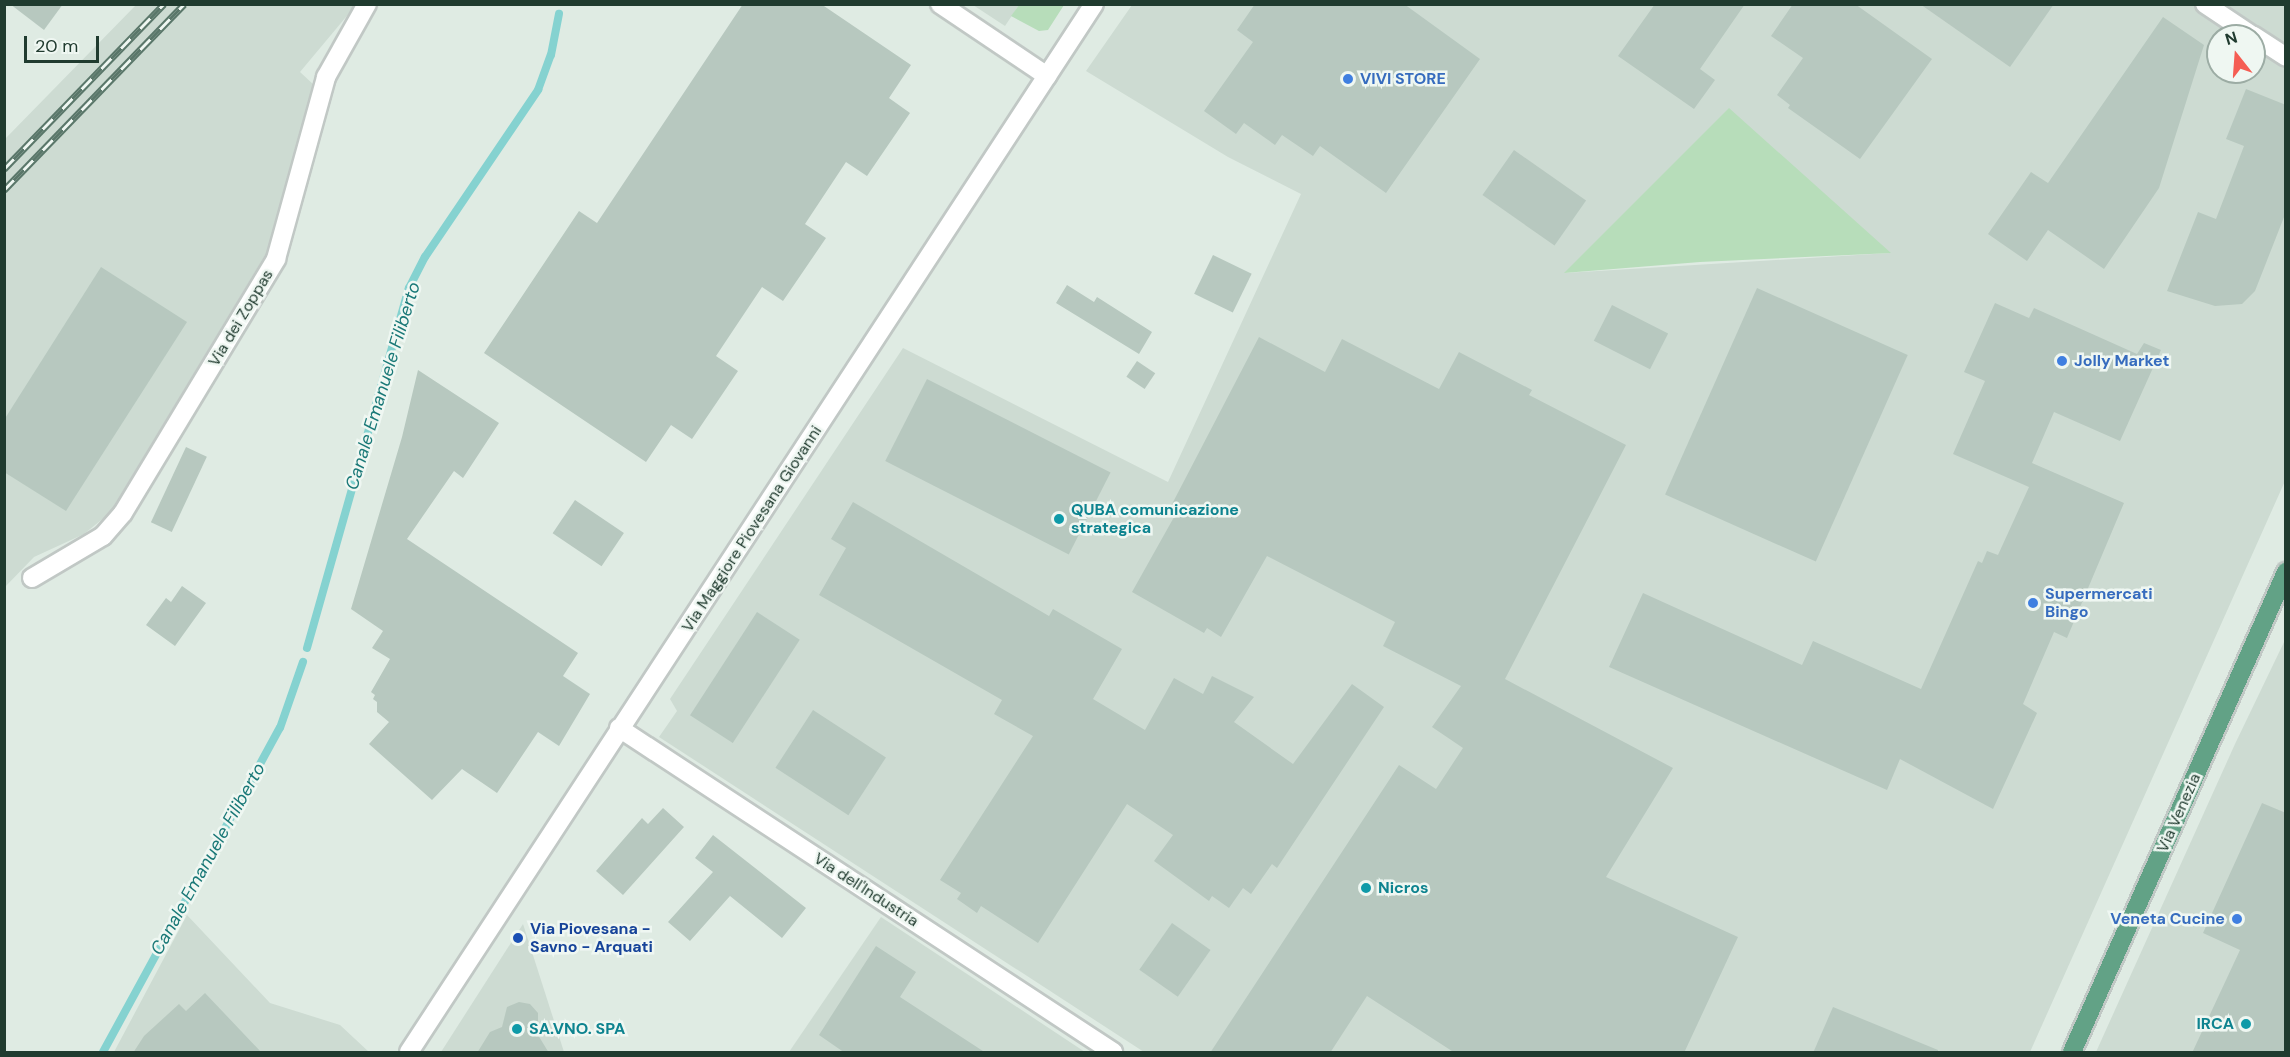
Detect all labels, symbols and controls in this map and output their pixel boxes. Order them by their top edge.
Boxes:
scale bar [27,24,102,62]
north arrow [2206,24,2266,84]
text: N [2223,26,2240,50]
text: 20 m [35,34,78,58]
place label: VIVI STORE [1360,69,1446,89]
marker: VIVI STORE [1341,72,1355,86]
street label: Via dei Zoppas [205,266,277,370]
water label: Canale Emanuele Filiberto [341,279,425,493]
place label: Jolly Market [2074,351,2170,371]
marker: Jolly Market [2055,354,2069,368]
street label: Via Maggiore Piovesana Giovanni [678,422,826,636]
place label: QUBA comunicazione strategica [1071,500,1239,538]
marker: QUBA comunicazione strategica [1052,512,1066,526]
place label: Supermercati Bingo [2045,584,2153,622]
marker: Supermercati Bingo [2026,596,2040,610]
water label: Canale Emanuele Filiberto [146,759,270,959]
street label: Via Venezia [2153,771,2205,855]
street label: Via dell'Industria [810,849,922,931]
place label: Nicros [1378,878,1428,898]
marker: Nicros [1359,881,1373,895]
place label: Veneta Cucine [2110,909,2225,929]
marker: Veneta Cucine [2230,912,2244,926]
place label: Via Piovesana - Savno - Arquati [530,919,653,957]
marker: Via Piovesana - Savno - Arquati [511,931,525,945]
place label: IRCA [2197,1014,2234,1034]
marker: IRCA [2239,1017,2253,1031]
place label: SA.VNO. SPA [529,1019,625,1039]
marker: SA.VNO. SPA [510,1022,524,1036]

